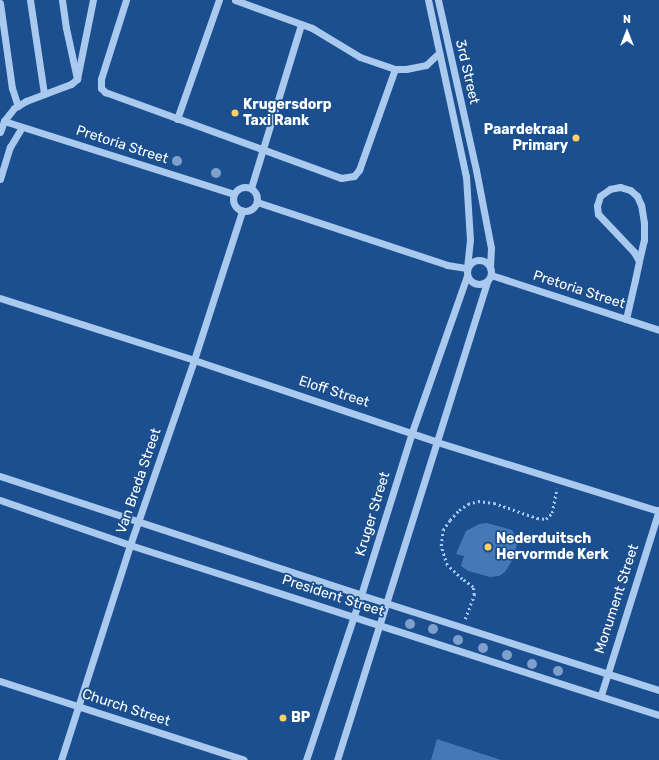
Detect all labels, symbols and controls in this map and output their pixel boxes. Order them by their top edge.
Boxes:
north arrow [607,12,647,52]
text: N [623,13,631,26]
street label: 3rd Street [451,38,483,106]
place label: Krugersdorp Taxi Rank [243,97,331,130]
marker: Krugersdorp Taxi Rank [230,108,240,118]
street label: Pretoria Street [74,122,170,168]
place label: Paardekraal Primary [484,122,568,154]
marker: Paardekraal Primary [571,133,581,143]
street label: Pretoria Street [531,267,627,313]
street label: Eloff Street [296,373,372,411]
street label: Van Breda Street [113,426,165,536]
street label: Kruger Street [352,470,394,558]
place label: Nederduitsch Hervormde Kerk [496,531,609,564]
marker: Nederduitsch Hervormde Kerk [483,542,493,552]
street label: Monument Street [591,542,643,656]
street label: President Street [280,572,386,620]
street label: Church Street [80,686,172,730]
place label: BP [291,710,310,726]
marker: BP [278,713,288,723]

